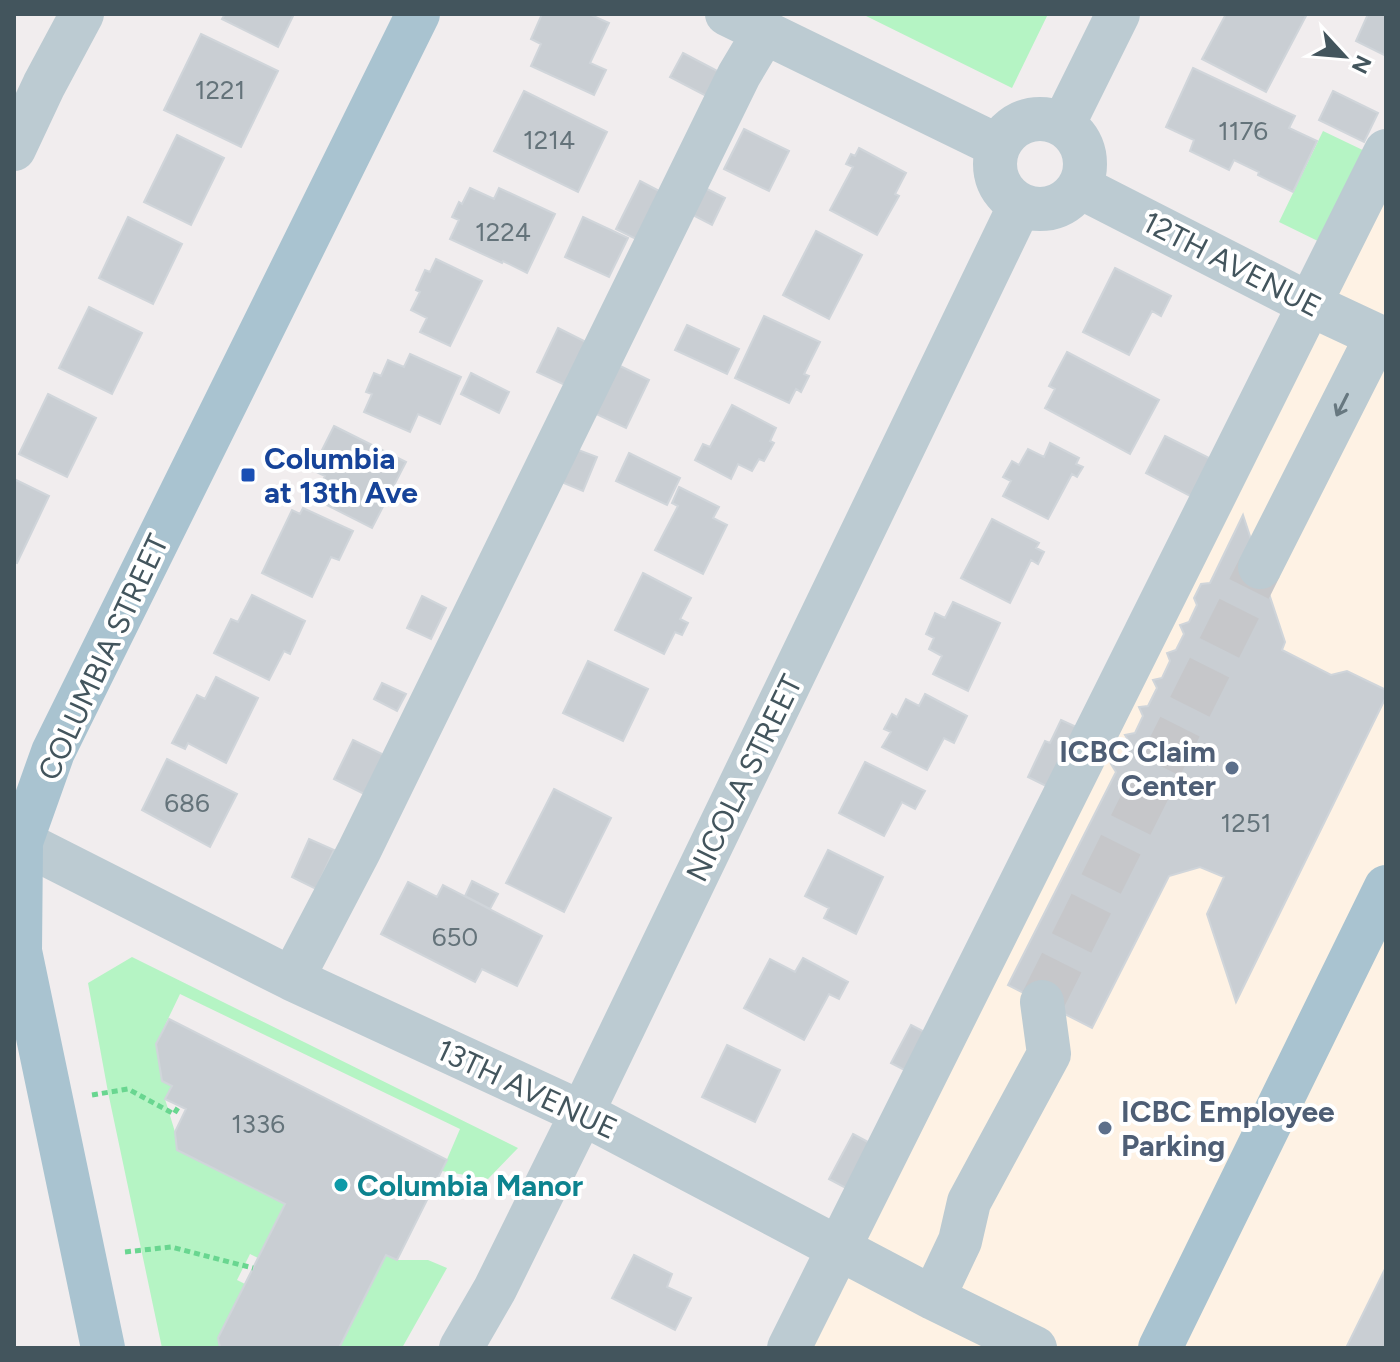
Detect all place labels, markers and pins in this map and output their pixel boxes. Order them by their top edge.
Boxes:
place label: Columbia at 13th Ave [264,440,418,511]
marker: Columbia at 13th Ave [239,466,257,484]
place label: ICBC Claim Center [1059,733,1216,804]
marker: ICBC Claim Center [1223,759,1241,777]
place label: ICBC Employee Parking [1121,1093,1335,1164]
marker: ICBC Employee Parking [1096,1119,1114,1137]
place label: Columbia Manor [357,1167,583,1204]
marker: Columbia Manor [332,1176,350,1194]

